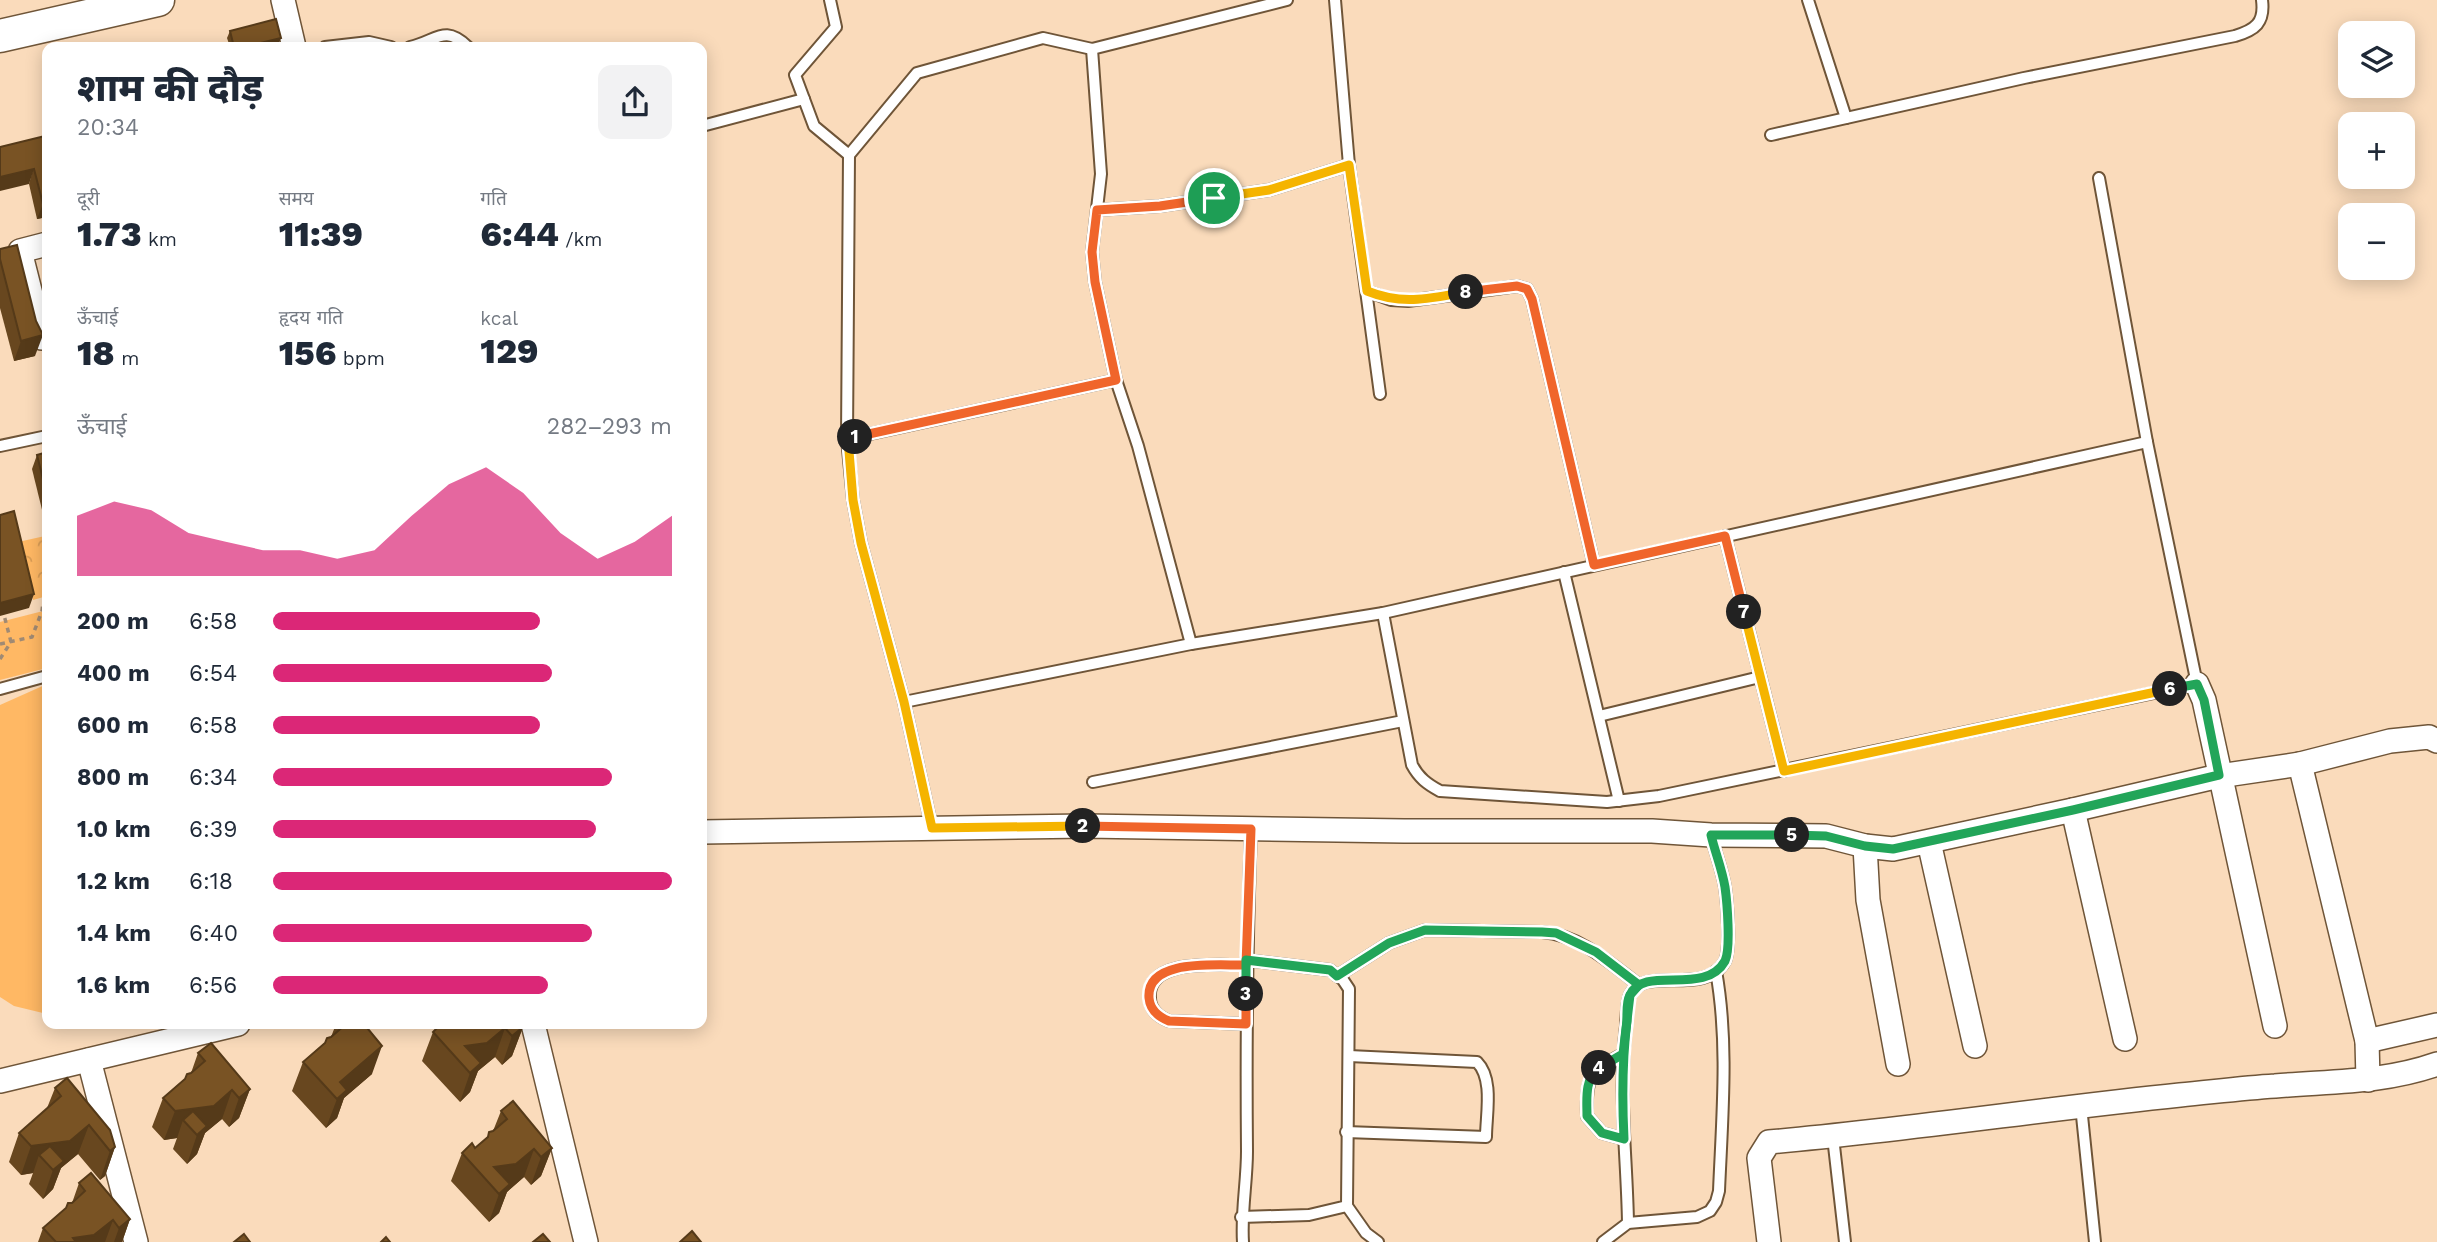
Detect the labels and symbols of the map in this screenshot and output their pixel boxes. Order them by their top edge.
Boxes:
pin [1184,168,1244,228]
pin: 8 [1448,274,1484,310]
pin: 1 [838,420,872,454]
pin: 7 [1726,594,1762,630]
pin: 6 [2152,672,2188,706]
pin: 2 [1066,808,1100,844]
pin: 5 [1774,818,1810,852]
pin: 3 [1228,976,1264,1012]
pin: 4 [1582,1050,1616,1086]

